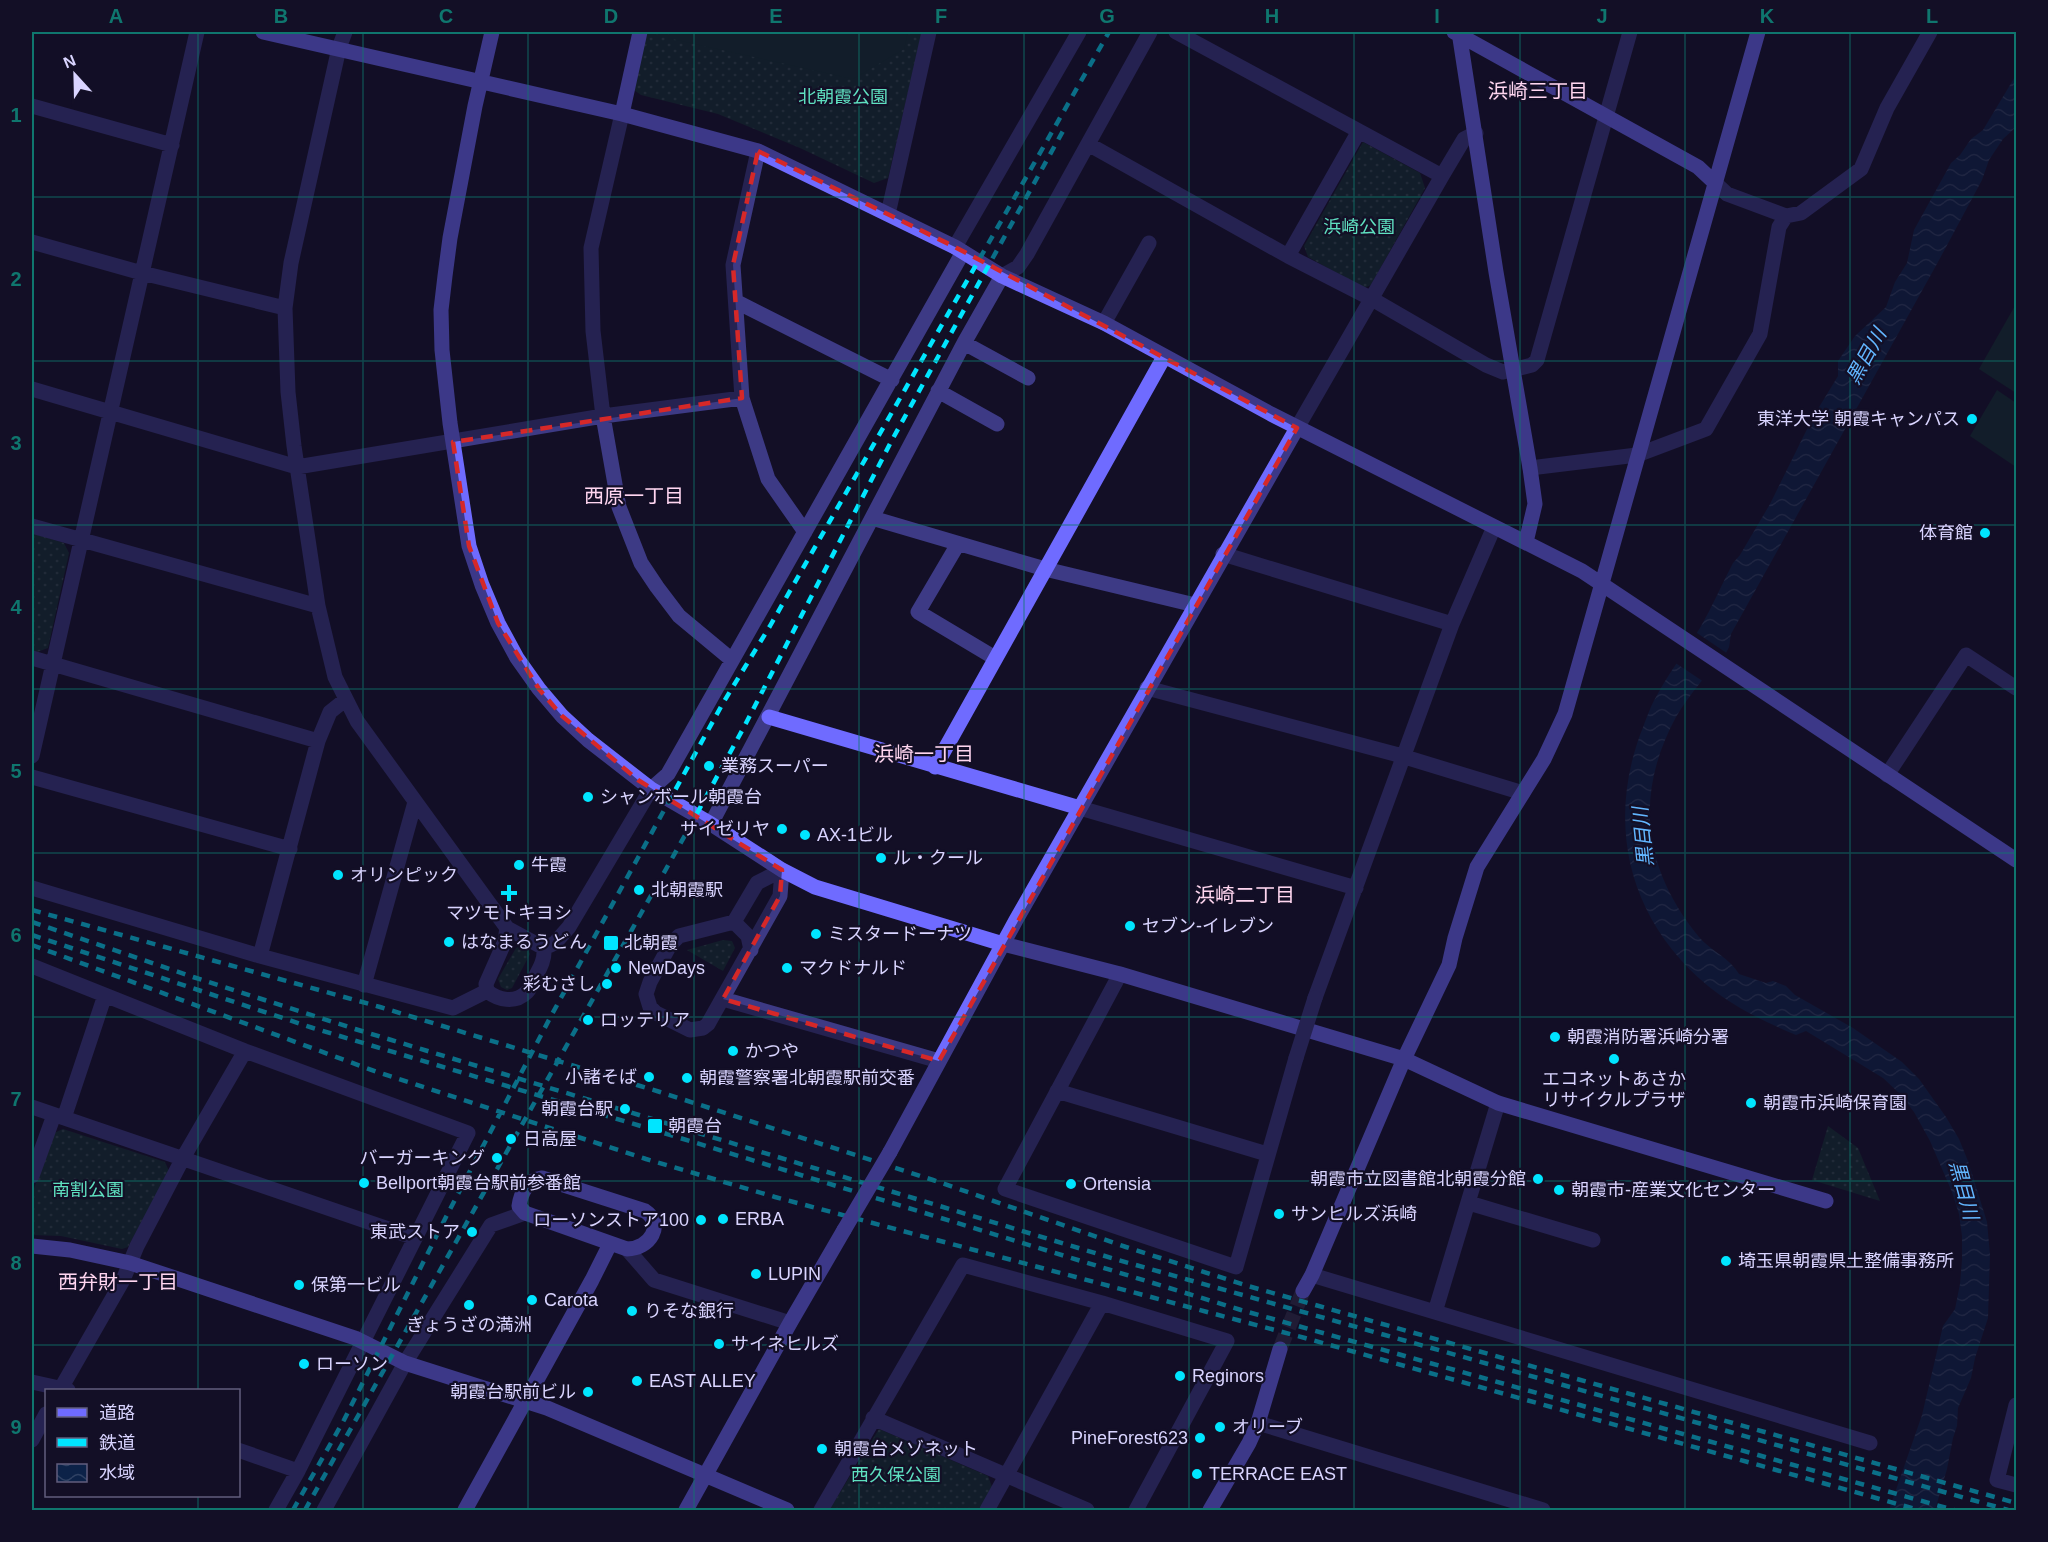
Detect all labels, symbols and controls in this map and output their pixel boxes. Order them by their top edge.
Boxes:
text: A [109,5,123,27]
text: B [274,5,288,27]
text: C [439,5,453,27]
text: D [604,5,618,27]
text: E [769,5,783,27]
text: F [935,5,947,27]
text: G [1099,5,1115,27]
text: H [1265,5,1279,27]
text: I [1434,5,1440,27]
text: J [1596,5,1608,27]
text: K [1760,5,1775,27]
text: L [1926,5,1938,27]
north arrow [45,45,105,105]
text: N [61,52,78,72]
district label: 浜崎三丁目 [1488,80,1588,102]
park label: 北朝霞公園 [798,87,888,107]
text: 1 [10,104,22,126]
park label: 浜崎公園 [1323,217,1395,237]
text: 2 [10,268,22,290]
water label: 黒目川 [1842,323,1891,388]
place label: 東洋大学 朝霞キャンパス [1757,409,1960,429]
marker: 東洋大学 朝霞キャンパス [1965,412,1979,426]
text: 3 [10,432,22,454]
district label: 西原一丁目 [584,485,684,507]
place label: 体育館 [1919,523,1973,543]
marker: 体育館 [1978,526,1992,540]
text: 4 [10,596,22,618]
district label: 浜崎一丁目 [874,743,974,765]
place label: 業務スーパー [721,756,829,776]
marker: 業務スーパー [702,759,716,773]
text: 5 [10,760,22,782]
place label: シャンボール朝霞台 [600,787,762,807]
marker: シャンボール朝霞台 [581,790,595,804]
water label: 黒目川 [1629,804,1657,868]
place label: サイゼリヤ [680,819,770,839]
marker: サイゼリヤ [775,822,789,836]
place label: AX-1ビル [817,825,893,845]
marker: AX-1ビル [798,828,812,842]
place label: ル・クール [893,848,983,868]
marker: ル・クール [874,851,888,865]
place label: 牛霞 [531,855,567,875]
marker: 牛霞 [512,858,526,872]
place label: オリンピック [350,865,458,885]
marker: オリンピック [331,868,345,882]
place label: 北朝霞駅 [651,880,723,900]
marker: 北朝霞駅 [632,883,646,897]
district label: 浜崎二丁目 [1195,884,1295,906]
marker: マツモトキヨシ [502,886,516,900]
place label: マツモトキヨシ [446,903,572,923]
place label: セブン-イレブン [1142,916,1274,936]
marker: セブン-イレブン [1123,919,1137,933]
text: 6 [10,924,22,946]
place label: ミスタードーナツ [828,924,972,944]
marker: ミスタードーナツ [809,927,823,941]
place label: はなまるうどん [461,932,587,952]
place label: 北朝霞 [624,933,678,953]
marker: 北朝霞 [602,934,620,952]
marker: はなまるうどん [442,935,456,949]
place label: NewDays [628,958,705,978]
place label: マクドナルド [799,958,907,978]
marker: NewDays [609,961,623,975]
marker: マクドナルド [780,961,794,975]
place label: 彩むさし [523,974,595,994]
marker: 彩むさし [600,977,614,991]
place label: ロッテリア [600,1010,690,1030]
marker: ロッテリア [581,1013,595,1027]
place label: 朝霞消防署浜崎分署 [1567,1027,1729,1047]
marker: 朝霞消防署浜崎分署 [1548,1030,1562,1044]
place label: かつや [745,1041,799,1061]
marker: かつや [726,1044,740,1058]
marker: エコネットあさか リサイクルプラザ [1607,1052,1621,1066]
place label: 小諸そば [565,1067,637,1087]
place label: 朝霞警察署北朝霞駅前交番 [699,1068,915,1088]
place label: エコネットあさか リサイクルプラザ [1542,1069,1686,1110]
marker: 小諸そば [642,1070,656,1084]
marker: 朝霞警察署北朝霞駅前交番 [680,1071,694,1085]
text: 7 [10,1088,22,1110]
place label: 朝霞市浜崎保育園 [1763,1093,1907,1113]
marker: 朝霞市浜崎保育園 [1744,1096,1758,1110]
place label: 朝霞台駅 [541,1099,613,1119]
marker: 朝霞台駅 [618,1102,632,1116]
place label: 朝霞台 [668,1116,722,1136]
marker: 朝霞台 [646,1117,664,1135]
place label: 日高屋 [523,1129,577,1149]
marker: 日高屋 [504,1132,518,1146]
place label: バーガーキング [360,1148,485,1168]
marker: バーガーキング [490,1151,504,1165]
water label: 黒目川 [1946,1158,1983,1224]
place label: 朝霞市立図書館北朝霞分館 [1310,1169,1526,1189]
marker: 朝霞市立図書館北朝霞分館 [1531,1172,1545,1186]
place label: Bellport朝霞台駅前参番館 [376,1173,581,1193]
place label: Ortensia [1083,1174,1152,1194]
marker: Bellport朝霞台駅前参番館 [357,1176,371,1190]
marker: Ortensia [1064,1177,1078,1191]
park label: 南割公園 [52,1180,124,1200]
place label: 朝霞市-産業文化センター [1571,1180,1775,1200]
marker: 朝霞市-産業文化センター [1552,1183,1566,1197]
place label: サンヒルズ浜崎 [1291,1204,1417,1224]
marker: サンヒルズ浜崎 [1272,1207,1286,1221]
place label: ERBA [735,1209,784,1229]
place label: ローソンストア100 [533,1210,689,1230]
marker: ERBA [716,1212,730,1226]
marker: ローソンストア100 [694,1213,708,1227]
place label: 東武ストア [370,1222,460,1242]
marker: 東武ストア [465,1225,479,1239]
place label: 埼玉県朝霞県土整備事務所 [1738,1251,1954,1271]
text: 8 [10,1252,22,1274]
marker: 埼玉県朝霞県土整備事務所 [1719,1254,1733,1268]
place label: LUPIN [768,1264,821,1284]
marker: LUPIN [749,1267,763,1281]
district label: 西弁財一丁目 [58,1271,178,1293]
place label: 保第一ビル [311,1275,401,1295]
marker: 保第一ビル [292,1278,306,1292]
place label: Carota [544,1290,599,1310]
marker: Carota [525,1293,539,1307]
marker: ぎょうざの満洲 [462,1298,476,1312]
place label: りそな銀行 [644,1301,734,1321]
marker: りそな銀行 [625,1304,639,1318]
place label: ぎょうざの満洲 [406,1315,532,1335]
place label: サイネヒルズ [731,1334,839,1354]
marker: サイネヒルズ [712,1337,726,1351]
place label: ローソン [316,1354,388,1374]
marker: ローソン [297,1357,311,1371]
place label: Reginors [1192,1366,1264,1386]
marker: Reginors [1173,1369,1187,1383]
place label: EAST ALLEY [649,1371,756,1391]
marker: EAST ALLEY [630,1374,644,1388]
place label: 朝霞台駅前ビル [450,1382,576,1402]
marker: 朝霞台駅前ビル [581,1385,595,1399]
legend [45,1389,240,1497]
text: 道路 [99,1403,135,1423]
text: 9 [10,1416,22,1438]
place label: オリーブ [1232,1417,1303,1437]
marker: オリーブ [1213,1420,1227,1434]
place label: PineForest623 [1071,1428,1188,1448]
marker: PineForest623 [1193,1431,1207,1445]
text: 鉄道 [99,1433,135,1453]
place label: 朝霞台メゾネット [834,1439,978,1459]
marker: 朝霞台メゾネット [815,1442,829,1456]
text: 水域 [99,1463,135,1483]
place label: TERRACE EAST [1209,1464,1347,1484]
park label: 西久保公園 [851,1465,941,1485]
marker: TERRACE EAST [1190,1467,1204,1481]

